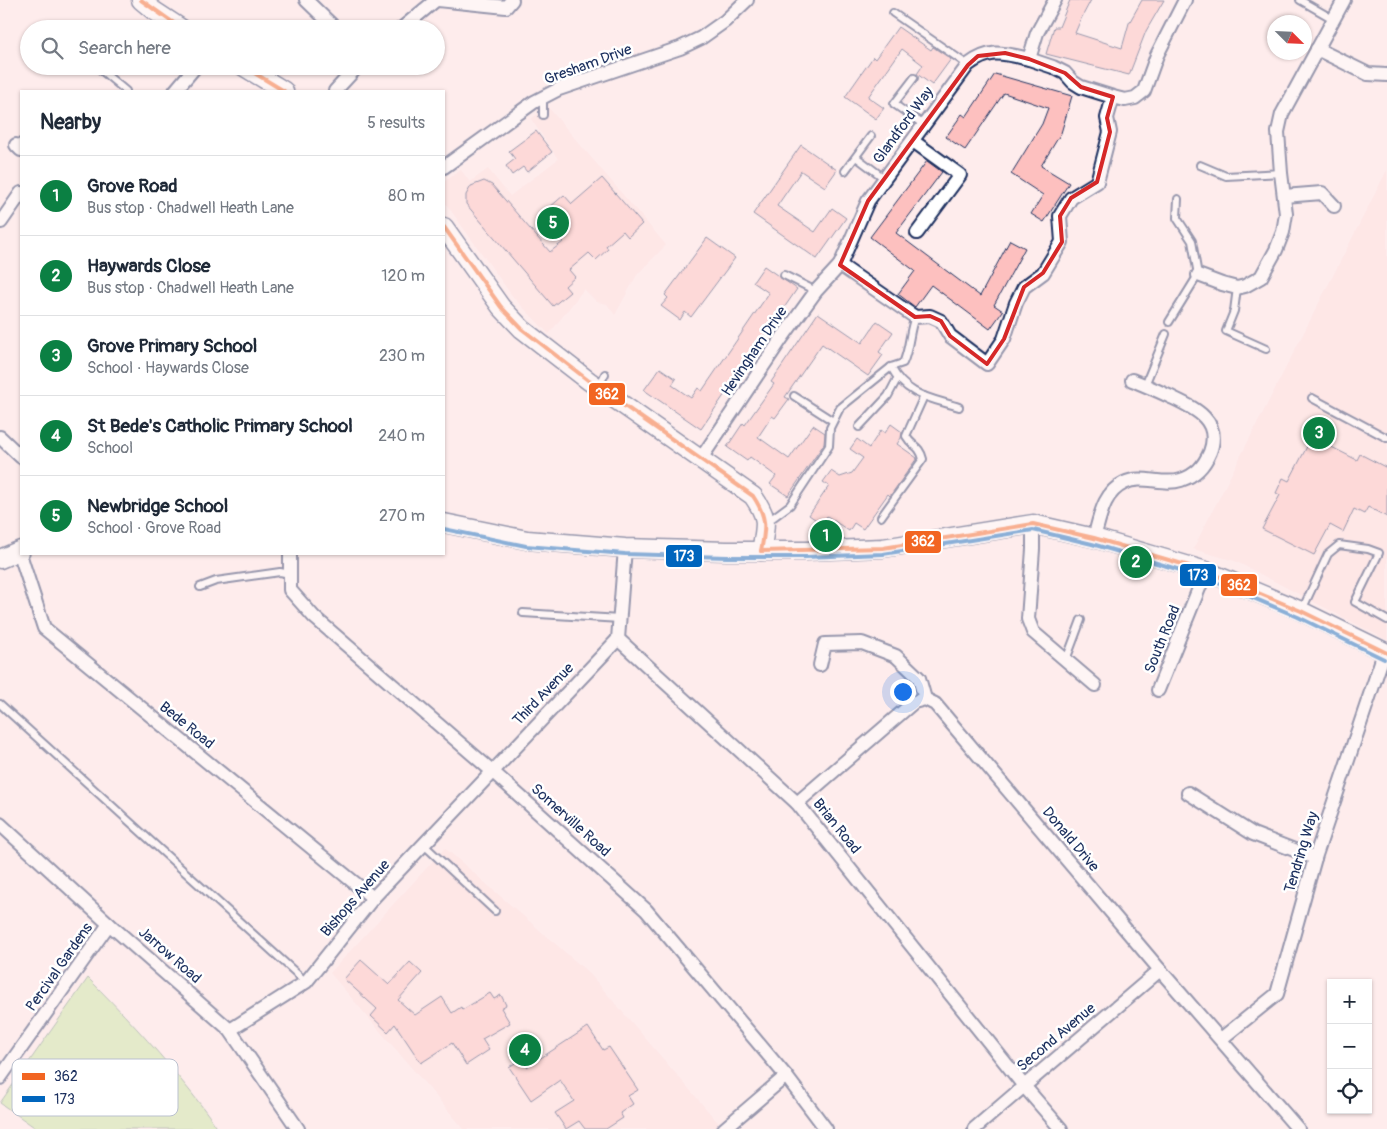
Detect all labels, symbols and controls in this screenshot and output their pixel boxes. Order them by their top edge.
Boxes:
north arrow [1267,15,1312,60]
search box [20,20,445,75]
icon: search [38,34,66,62]
text: Search here [78,36,171,60]
street label: Gresham Drive [542,40,635,89]
street label: Glandford Way [869,82,938,168]
text: Nearby [40,109,101,136]
text: 5 results [367,113,425,133]
text: Grove Road [87,174,178,198]
text: 1 [53,186,59,206]
text: 80 m [388,186,425,206]
text: Bus stop · Chadwell Heath Lane [87,198,294,218]
pin: 5 [537,204,569,242]
text: Haywards Close [87,254,210,278]
text: 2 [52,266,60,286]
text: 120 m [381,266,425,286]
text: Bus stop · Chadwell Heath Lane [87,278,294,298]
street label: Hevingham Drive [717,302,792,400]
text: Grove Primary School [87,334,257,358]
text: 3 [52,346,60,366]
text: 230 m [379,346,425,366]
text: School · Haywards Close [87,358,249,378]
line badge: 362 [588,382,626,406]
text: 362 [595,386,619,403]
text: St Bede's Catholic Primary School [87,414,353,438]
pin: 3 [1303,414,1335,452]
text: 4 [51,426,61,446]
text: 240 m [378,426,425,446]
text: School [87,438,133,458]
text: Newbridge School [87,494,228,518]
text: 5 [52,506,60,526]
text: 270 m [379,506,425,526]
pin: 1 [810,517,842,555]
text: School · Grove Road [87,518,221,538]
line badge: 362 [904,530,942,554]
text: 362 [911,533,935,550]
pin: 2 [1120,543,1152,581]
line badge: 173 [665,544,703,568]
text: 173 [674,548,695,565]
line badge: 173 [1179,563,1217,587]
text: 173 [1188,567,1209,584]
line badge: 362 [1220,573,1258,597]
text: 362 [1227,577,1251,594]
street label: South Road [1140,602,1185,676]
street label: Third Avenue [509,659,578,730]
your location [890,679,916,705]
street label: Bede Road [155,698,218,753]
street label: Somerville Road [527,780,614,861]
street label: Brian Road [809,795,865,858]
street label: Donald Drive [1038,803,1104,876]
street label: Tendring Way [1280,809,1323,895]
street label: Bishops Avenue [317,855,395,941]
street label: Percival Gardens [22,919,97,1015]
street label: Jarrow Road [134,923,205,988]
map controls [1327,979,1372,1114]
button: + [1327,979,1372,1024]
street label: Second Avenue [1013,999,1100,1076]
button: − [1327,1024,1372,1069]
pin: 4 [509,1031,541,1069]
legend [12,1059,178,1116]
text: 362 [54,1068,78,1085]
button: locate [1327,1069,1372,1114]
text: 173 [54,1091,75,1108]

